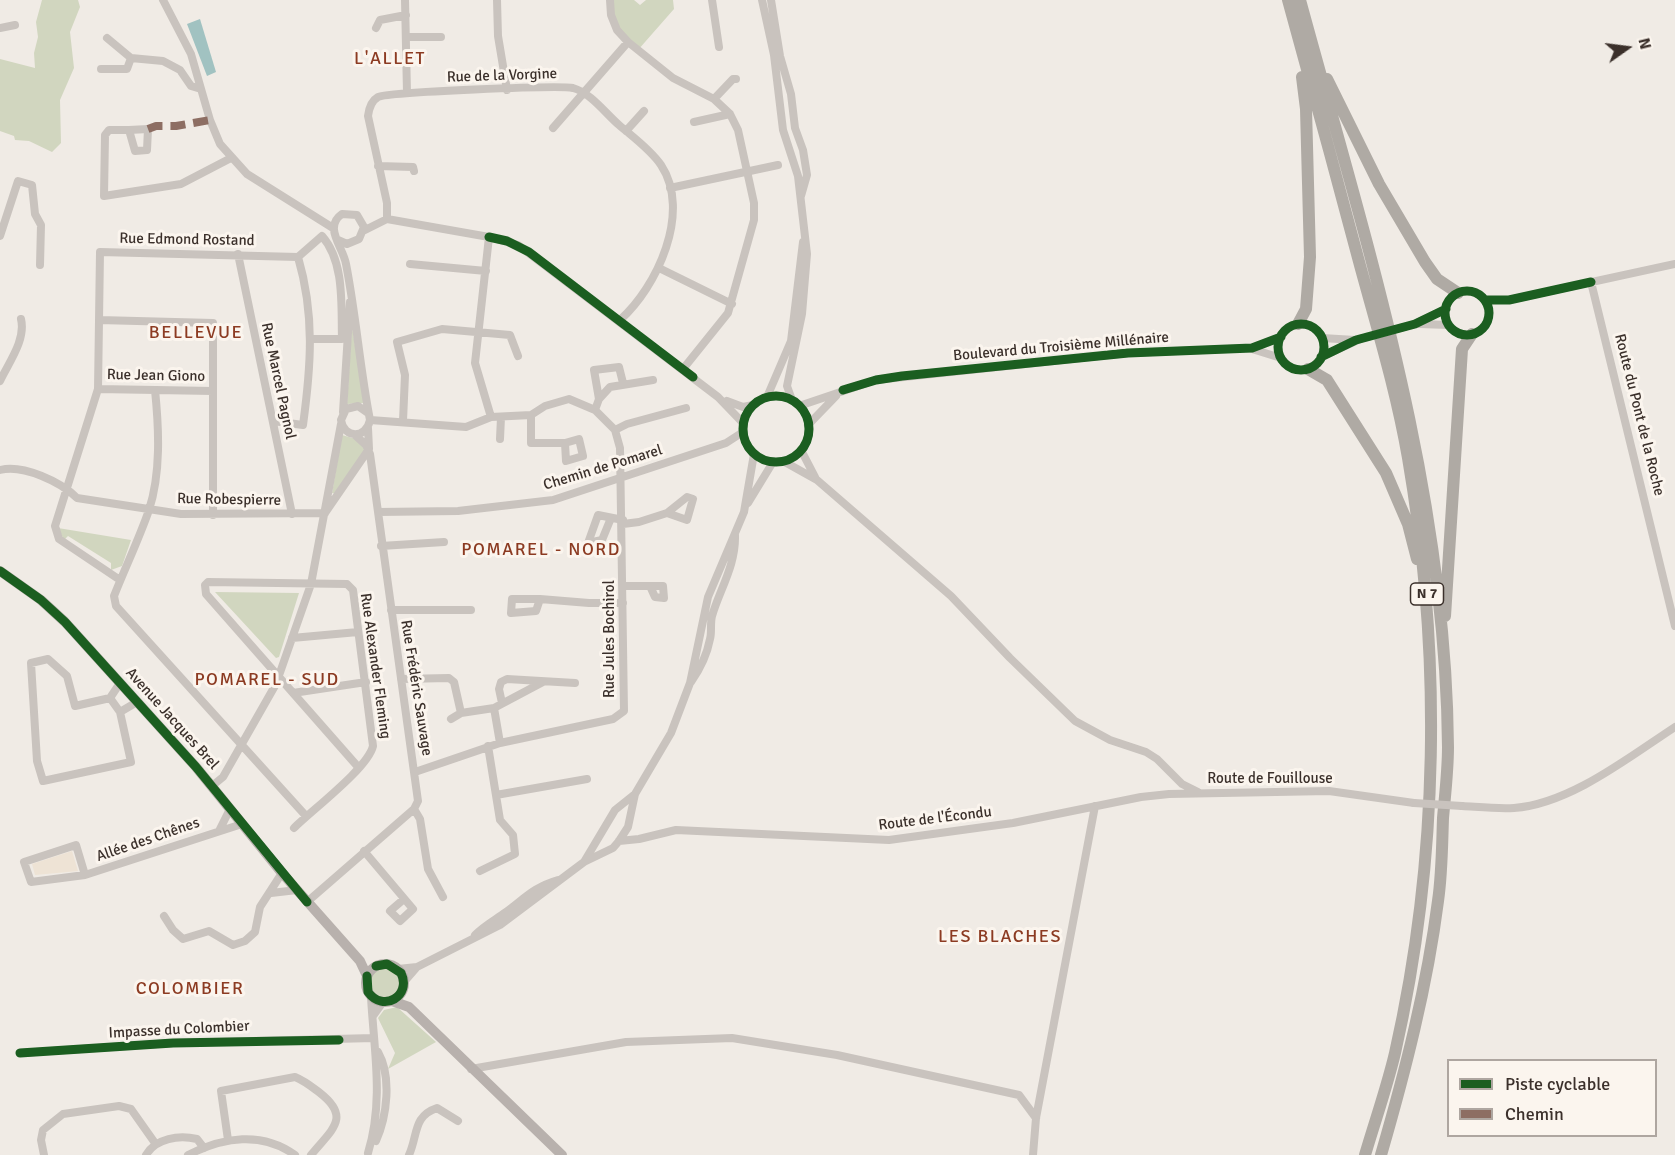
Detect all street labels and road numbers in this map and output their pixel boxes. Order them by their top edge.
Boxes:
street label: Rue de la Vorgine [447,65,557,87]
street label: Rue Edmond Rostand [119,230,255,250]
street label: Rue Marcel Pagnol [257,321,299,441]
street label: Boulevard du Troisième Millénaire [952,329,1170,365]
street label: Route du Pont de la Roche [1610,332,1668,498]
street label: Rue Jean Giono [107,366,205,386]
street label: Chemin de Pomarel [541,441,665,495]
street label: Rue Robespierre [177,490,281,510]
street label: Rue Jules Bochirol [601,580,619,698]
road number: N 7 [1410,583,1444,605]
street label: Rue Alexander Fleming [356,592,394,740]
street label: Rue Frédéric Sauvage [396,619,436,757]
street label: Avenue Jacques Brel [122,664,222,774]
street label: Route de Fouillouse [1207,770,1333,788]
street label: Route de l'Écondu [877,803,993,835]
street label: Allée des Chênes [94,814,202,866]
street label: Impasse du Colombier [108,1017,250,1043]

